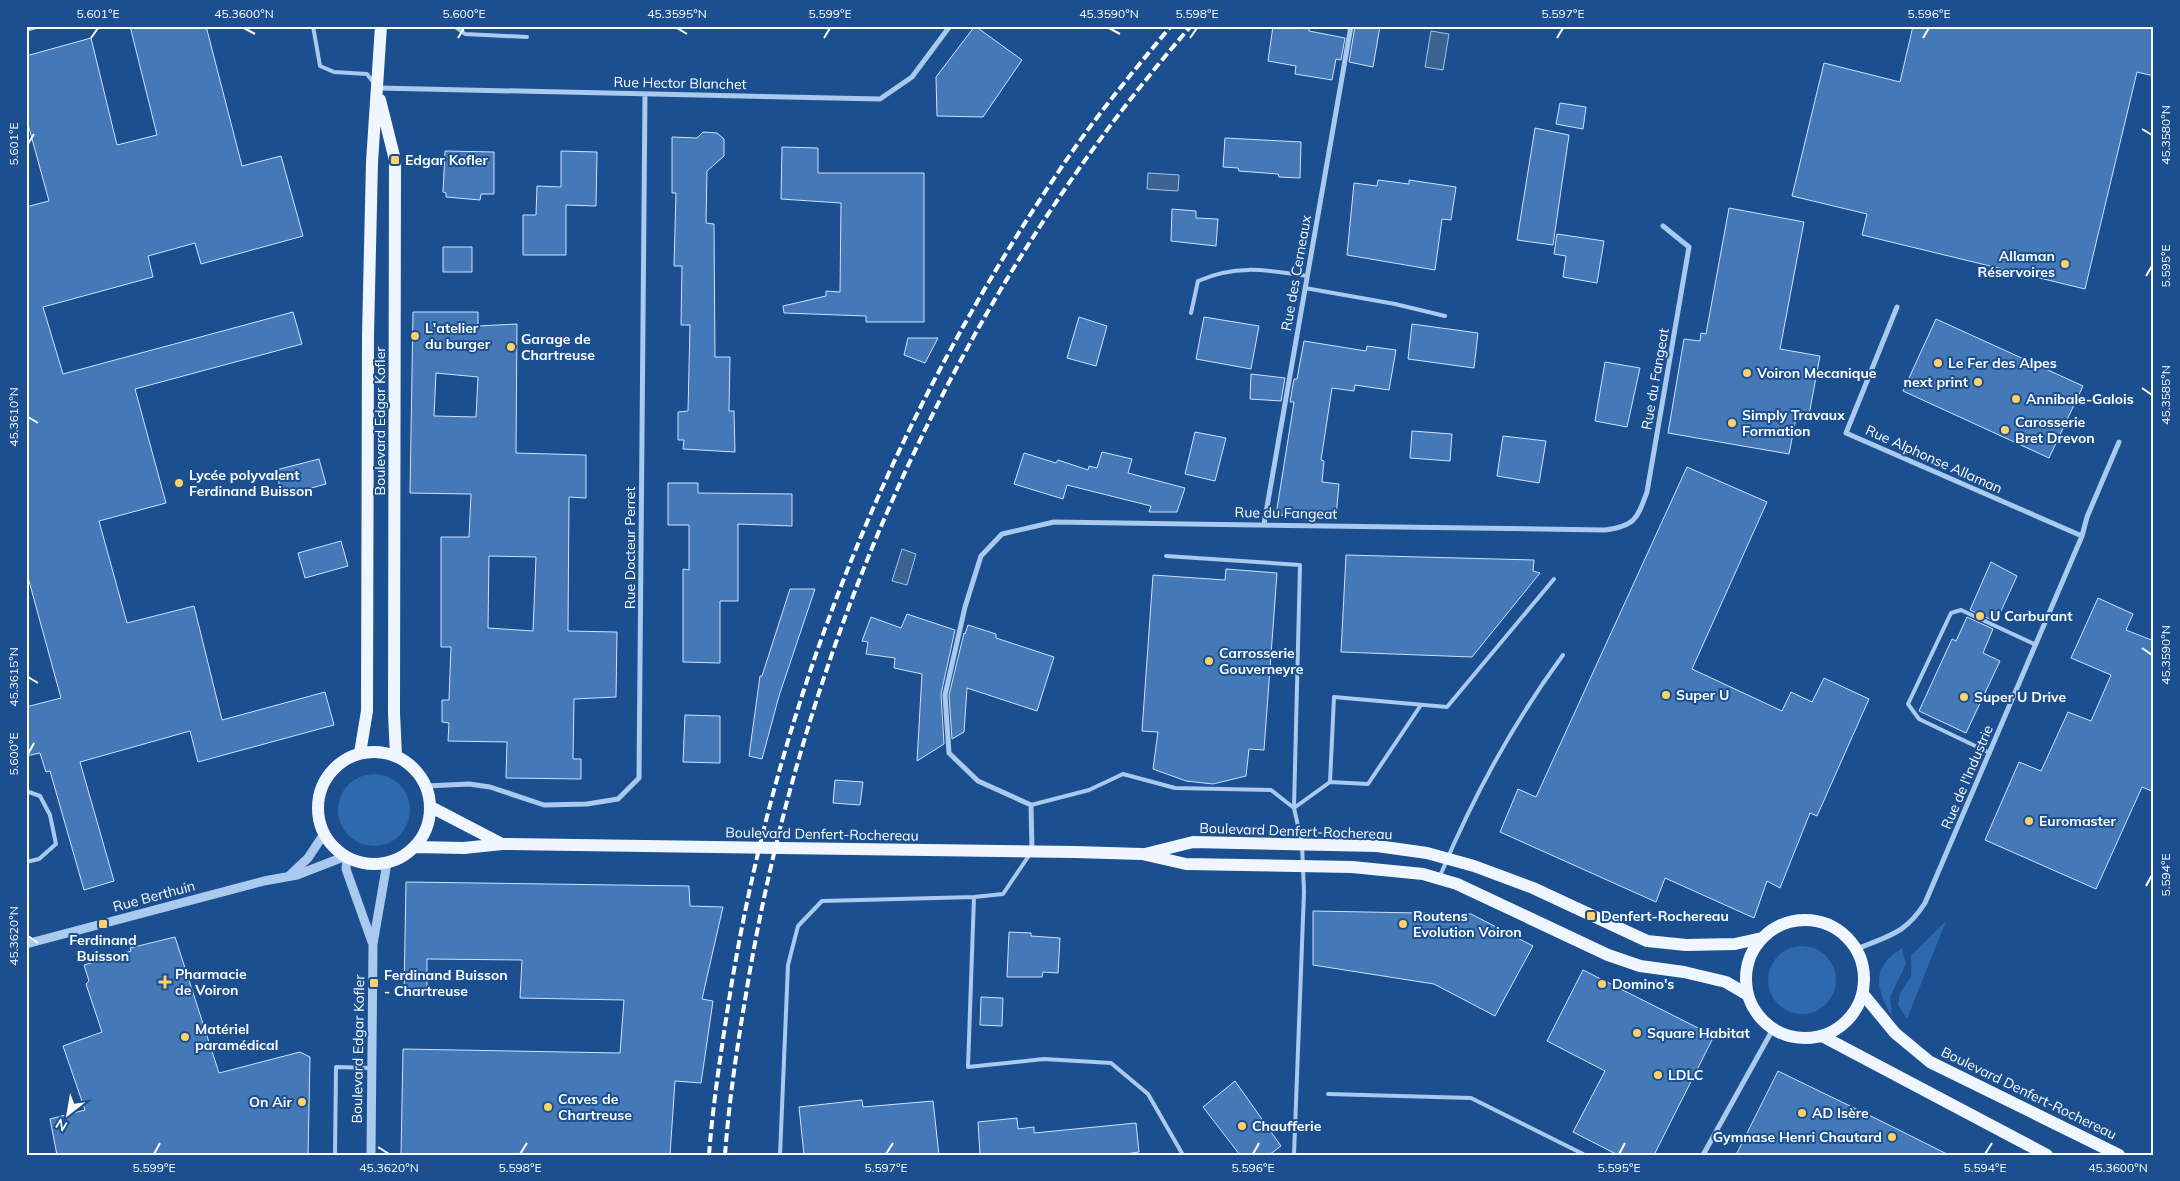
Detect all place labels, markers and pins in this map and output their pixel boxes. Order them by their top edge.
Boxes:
place label: Edgar Kofler [405,151,489,169]
marker: Edgar Kofler [389,154,401,166]
place label: Allaman Réservoires [1978,247,2055,281]
marker: Allaman Réservoires [2059,258,2071,270]
place label: L'atelier du burger [425,319,491,353]
marker: L'atelier du burger [409,330,421,342]
place label: Garage de Chartreuse [521,330,595,364]
marker: Garage de Chartreuse [505,341,517,353]
place label: Le Fer des Alpes [1948,354,2057,372]
marker: Le Fer des Alpes [1932,357,1944,369]
place label: Voiron Mecanique [1756,364,1877,382]
marker: Voiron Mecanique [1741,367,1753,379]
place label: next print [1904,373,1969,391]
marker: next print [1972,376,1984,388]
place label: Annibale-Galois [2026,390,2134,408]
marker: Annibale-Galois [2010,393,2022,405]
place label: Simply Travaux Formation [1742,406,1845,440]
place label: Carosserie Bret Drevon [2015,413,2095,447]
marker: Simply Travaux Formation [1726,417,1738,429]
marker: Carosserie Bret Drevon [1999,424,2011,436]
place label: Lycée polyvalent Ferdinand Buisson [189,466,313,500]
marker: Lycée polyvalent Ferdinand Buisson [173,477,185,489]
place label: U Carburant [1990,607,2073,625]
marker: U Carburant [1974,610,1986,622]
place label: Carrosserie Gouverneyre [1219,644,1304,678]
marker: Carrosserie Gouverneyre [1203,655,1215,667]
place label: Super U [1676,686,1729,704]
place label: Super U Drive [1974,688,2067,706]
marker: Super U [1660,689,1672,701]
marker: Super U Drive [1958,691,1970,703]
place label: Euromaster [2039,812,2116,830]
marker: Euromaster [2023,815,2035,827]
place label: Routens Evolution Voiron [1413,907,1522,941]
place label: Denfert-Rochereau [1601,907,1729,925]
marker: Denfert-Rochereau [1585,910,1597,922]
marker: Ferdinand Buisson [97,918,109,930]
marker: Routens Evolution Voiron [1397,918,1409,930]
place label: Ferdinand Buisson [69,931,137,965]
place label: Pharmacie de Voiron [175,965,247,999]
place label: Ferdinand Buisson - Chartreuse [384,966,508,1000]
place label: Domino's [1612,975,1674,993]
marker: Pharmacie de Voiron [159,976,171,988]
marker: Ferdinand Buisson - Chartreuse [368,977,380,989]
marker: Domino's [1596,978,1608,990]
place label: Matériel paramédical [195,1020,278,1054]
place label: Square Habitat [1647,1024,1750,1042]
marker: Square Habitat [1631,1027,1643,1039]
marker: Matériel paramédical [179,1031,191,1043]
place label: LDLC [1668,1066,1703,1084]
marker: LDLC [1652,1069,1664,1081]
place label: Caves de Chartreuse [558,1090,632,1124]
place label: On Air [249,1093,292,1111]
marker: On Air [296,1096,308,1108]
marker: Caves de Chartreuse [542,1101,554,1113]
place label: AD Isère [1812,1104,1869,1122]
marker: AD Isère [1796,1107,1808,1119]
place label: Chaufferie [1252,1117,1322,1135]
marker: Chaufferie [1236,1120,1248,1132]
place label: Gymnase Henri Chautard [1713,1128,1882,1146]
marker: Gymnase Henri Chautard [1886,1131,1898,1143]

